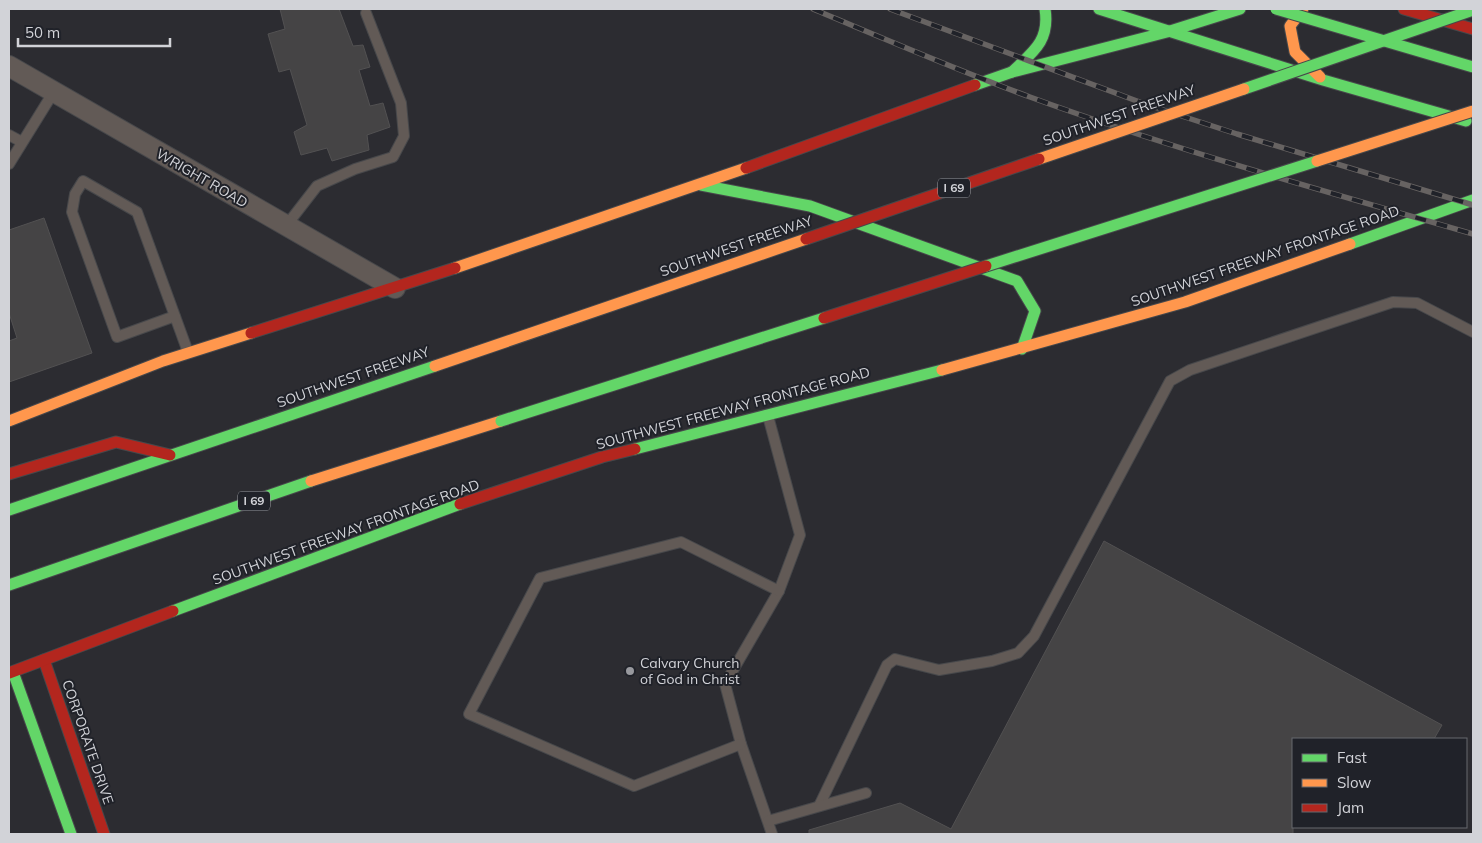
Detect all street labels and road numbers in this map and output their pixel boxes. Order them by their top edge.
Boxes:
street label: SOUTHWEST FREEWAY [1041,80,1198,150]
street label: WRIGHT ROAD [153,144,251,212]
road number: I 69 [938,178,970,198]
street label: SOUTHWEST FREEWAY FRONTAGE ROAD [1128,201,1402,311]
street label: SOUTHWEST FREEWAY [658,211,815,281]
street label: SOUTHWEST FREEWAY [275,342,432,412]
street label: SOUTHWEST FREEWAY FRONTAGE ROAD [594,363,872,453]
street label: SOUTHWEST FREEWAY FRONTAGE ROAD [210,475,482,589]
road number: I 69 [238,492,270,511]
street label: CORPORATE DRIVE [58,677,118,807]

